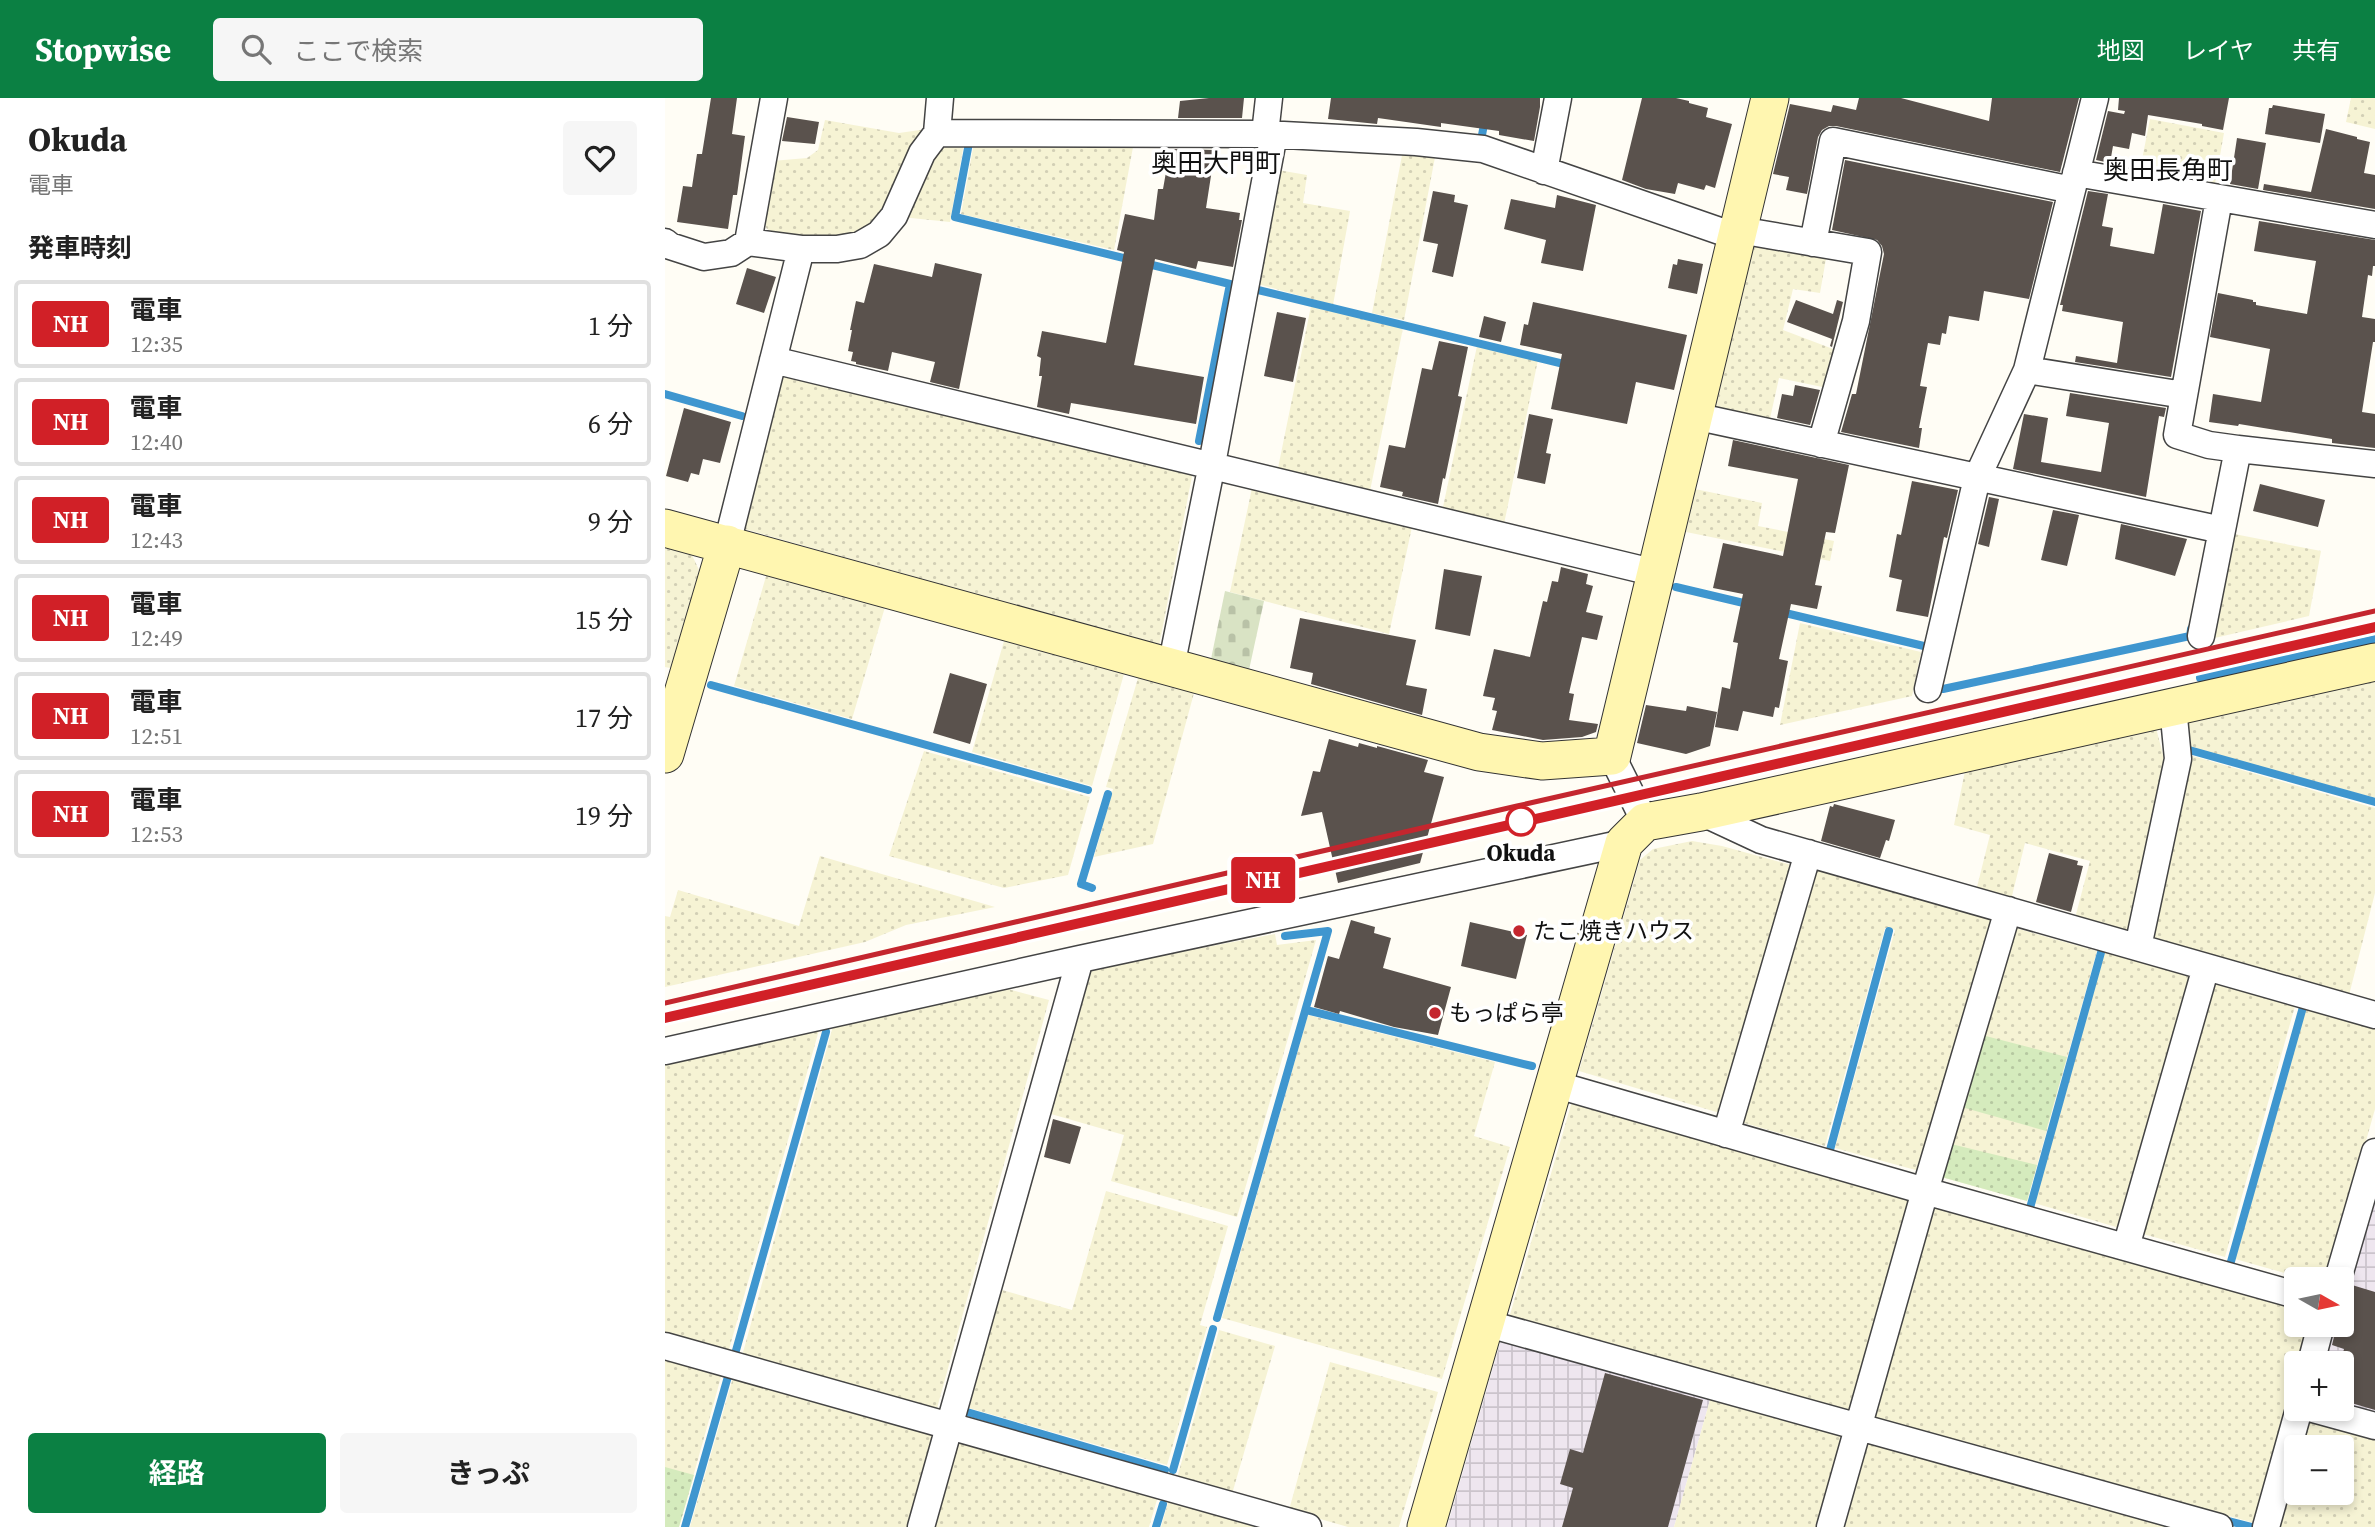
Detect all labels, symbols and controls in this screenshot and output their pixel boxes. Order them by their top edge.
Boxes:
search box [213,18,703,81]
text: Stopwise [35,27,171,72]
icon: search [237,30,275,68]
text: ここで検索 [293,33,423,69]
text: 地図 [2097,34,2145,67]
text: レイヤ [2183,34,2254,67]
text: 共有 [2292,34,2340,67]
text: Okuda [28,117,127,162]
button: heart [563,121,637,195]
district label: 奥田大門町 [1151,145,1281,181]
district label: 奥田長角町 [2103,152,2233,188]
text: 電車 [28,169,74,201]
text: 発車時刻 [28,230,132,266]
text: 電車 [130,292,182,328]
text: NH [53,307,88,340]
text: 1 分 [588,308,633,344]
text: 12:35 [130,328,183,360]
text: 電車 [130,390,182,426]
text: NH [53,405,88,438]
text: 6 分 [588,406,633,442]
text: 12:40 [130,426,183,458]
text: 電車 [130,488,182,524]
text: NH [53,503,88,536]
text: 9 分 [588,504,633,540]
text: 12:43 [130,524,183,556]
text: 電車 [130,586,182,622]
text: NH [53,601,88,634]
text: 15 分 [575,602,633,638]
text: 12:49 [130,622,183,654]
text: 電車 [130,684,182,720]
text: NH [53,699,88,732]
text: 17 分 [575,700,633,736]
text: 12:51 [130,720,183,752]
text: 電車 [130,782,182,818]
text: NH [53,797,88,830]
text: 19 分 [575,798,633,834]
marker: Okuda [1506,806,1536,836]
text: 12:53 [130,818,183,850]
place label: Okuda [1487,837,1556,869]
line badge: NH [1231,857,1295,903]
text: NH [1245,863,1281,896]
place label: たこ焼きハウス [1533,915,1694,947]
marker: たこ焼きハウス [1511,923,1527,939]
place label: もっぱら亭 [1449,997,1564,1029]
marker: もっぱら亭 [1427,1005,1443,1021]
north arrow [2284,1267,2354,1337]
map controls [2284,1267,2354,1505]
button: + [2284,1351,2354,1421]
button: 経路 [28,1433,326,1513]
button: きっぷ [340,1433,637,1513]
button: − [2284,1435,2354,1505]

